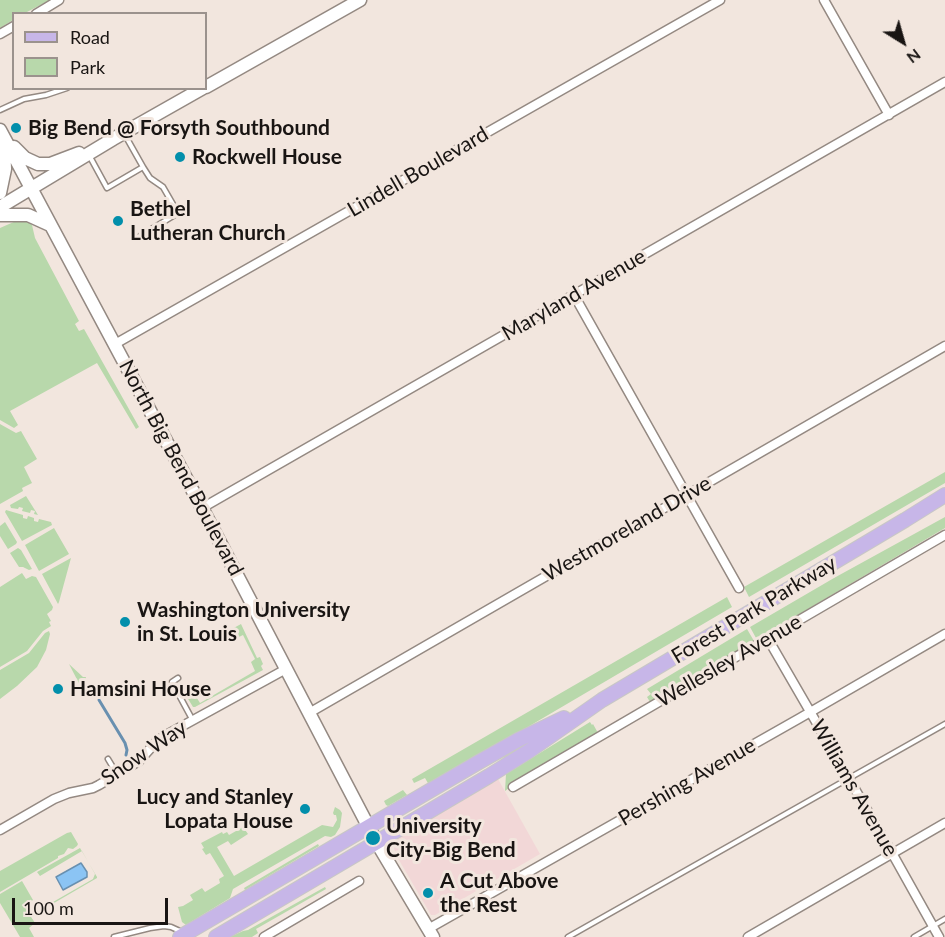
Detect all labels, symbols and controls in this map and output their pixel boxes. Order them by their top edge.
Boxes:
legend [12,12,207,90]
north arrow [873,12,933,72]
text: Road [70,26,110,48]
text: N [903,45,925,68]
text: Park [70,56,105,78]
place label: Big Bend @ Forsyth Southbound [28,115,330,141]
marker: Big Bend @ Forsyth Southbound [9,121,23,135]
street label: Lindell Boulevard [343,121,493,223]
place label: Rockwell House [192,144,342,170]
marker: Rockwell House [173,150,187,164]
place label: Bethel Lutheran Church [130,196,286,246]
marker: Bethel Lutheran Church [111,214,125,228]
street label: Maryland Avenue [498,244,650,346]
street label: North Big Bend Boulevard [113,356,249,580]
street label: Westmoreland Drive [538,471,716,587]
street label: Forest Park Parkway [667,551,841,669]
place label: Washington University in St. Louis [137,597,350,647]
street label: Wellesley Avenue [652,609,806,713]
marker: Washington University in St. Louis [118,615,132,629]
place label: Hamsini House [70,676,211,702]
marker: Hamsini House [51,682,65,696]
street label: Snow Way [96,715,192,791]
street label: Williams Avenue [805,715,903,861]
street label: Pershing Avenue [614,733,760,831]
place label: Lucy and Stanley Lopata House [136,784,293,834]
marker: Lucy and Stanley Lopata House [298,802,312,816]
place label: University City-Big Bend [386,813,516,863]
marker: University City-Big Bend [364,829,382,847]
place label: A Cut Above the Rest [440,868,558,918]
scale bar [15,886,171,924]
marker: A Cut Above the Rest [421,886,435,900]
text: 100 m [23,897,74,919]

